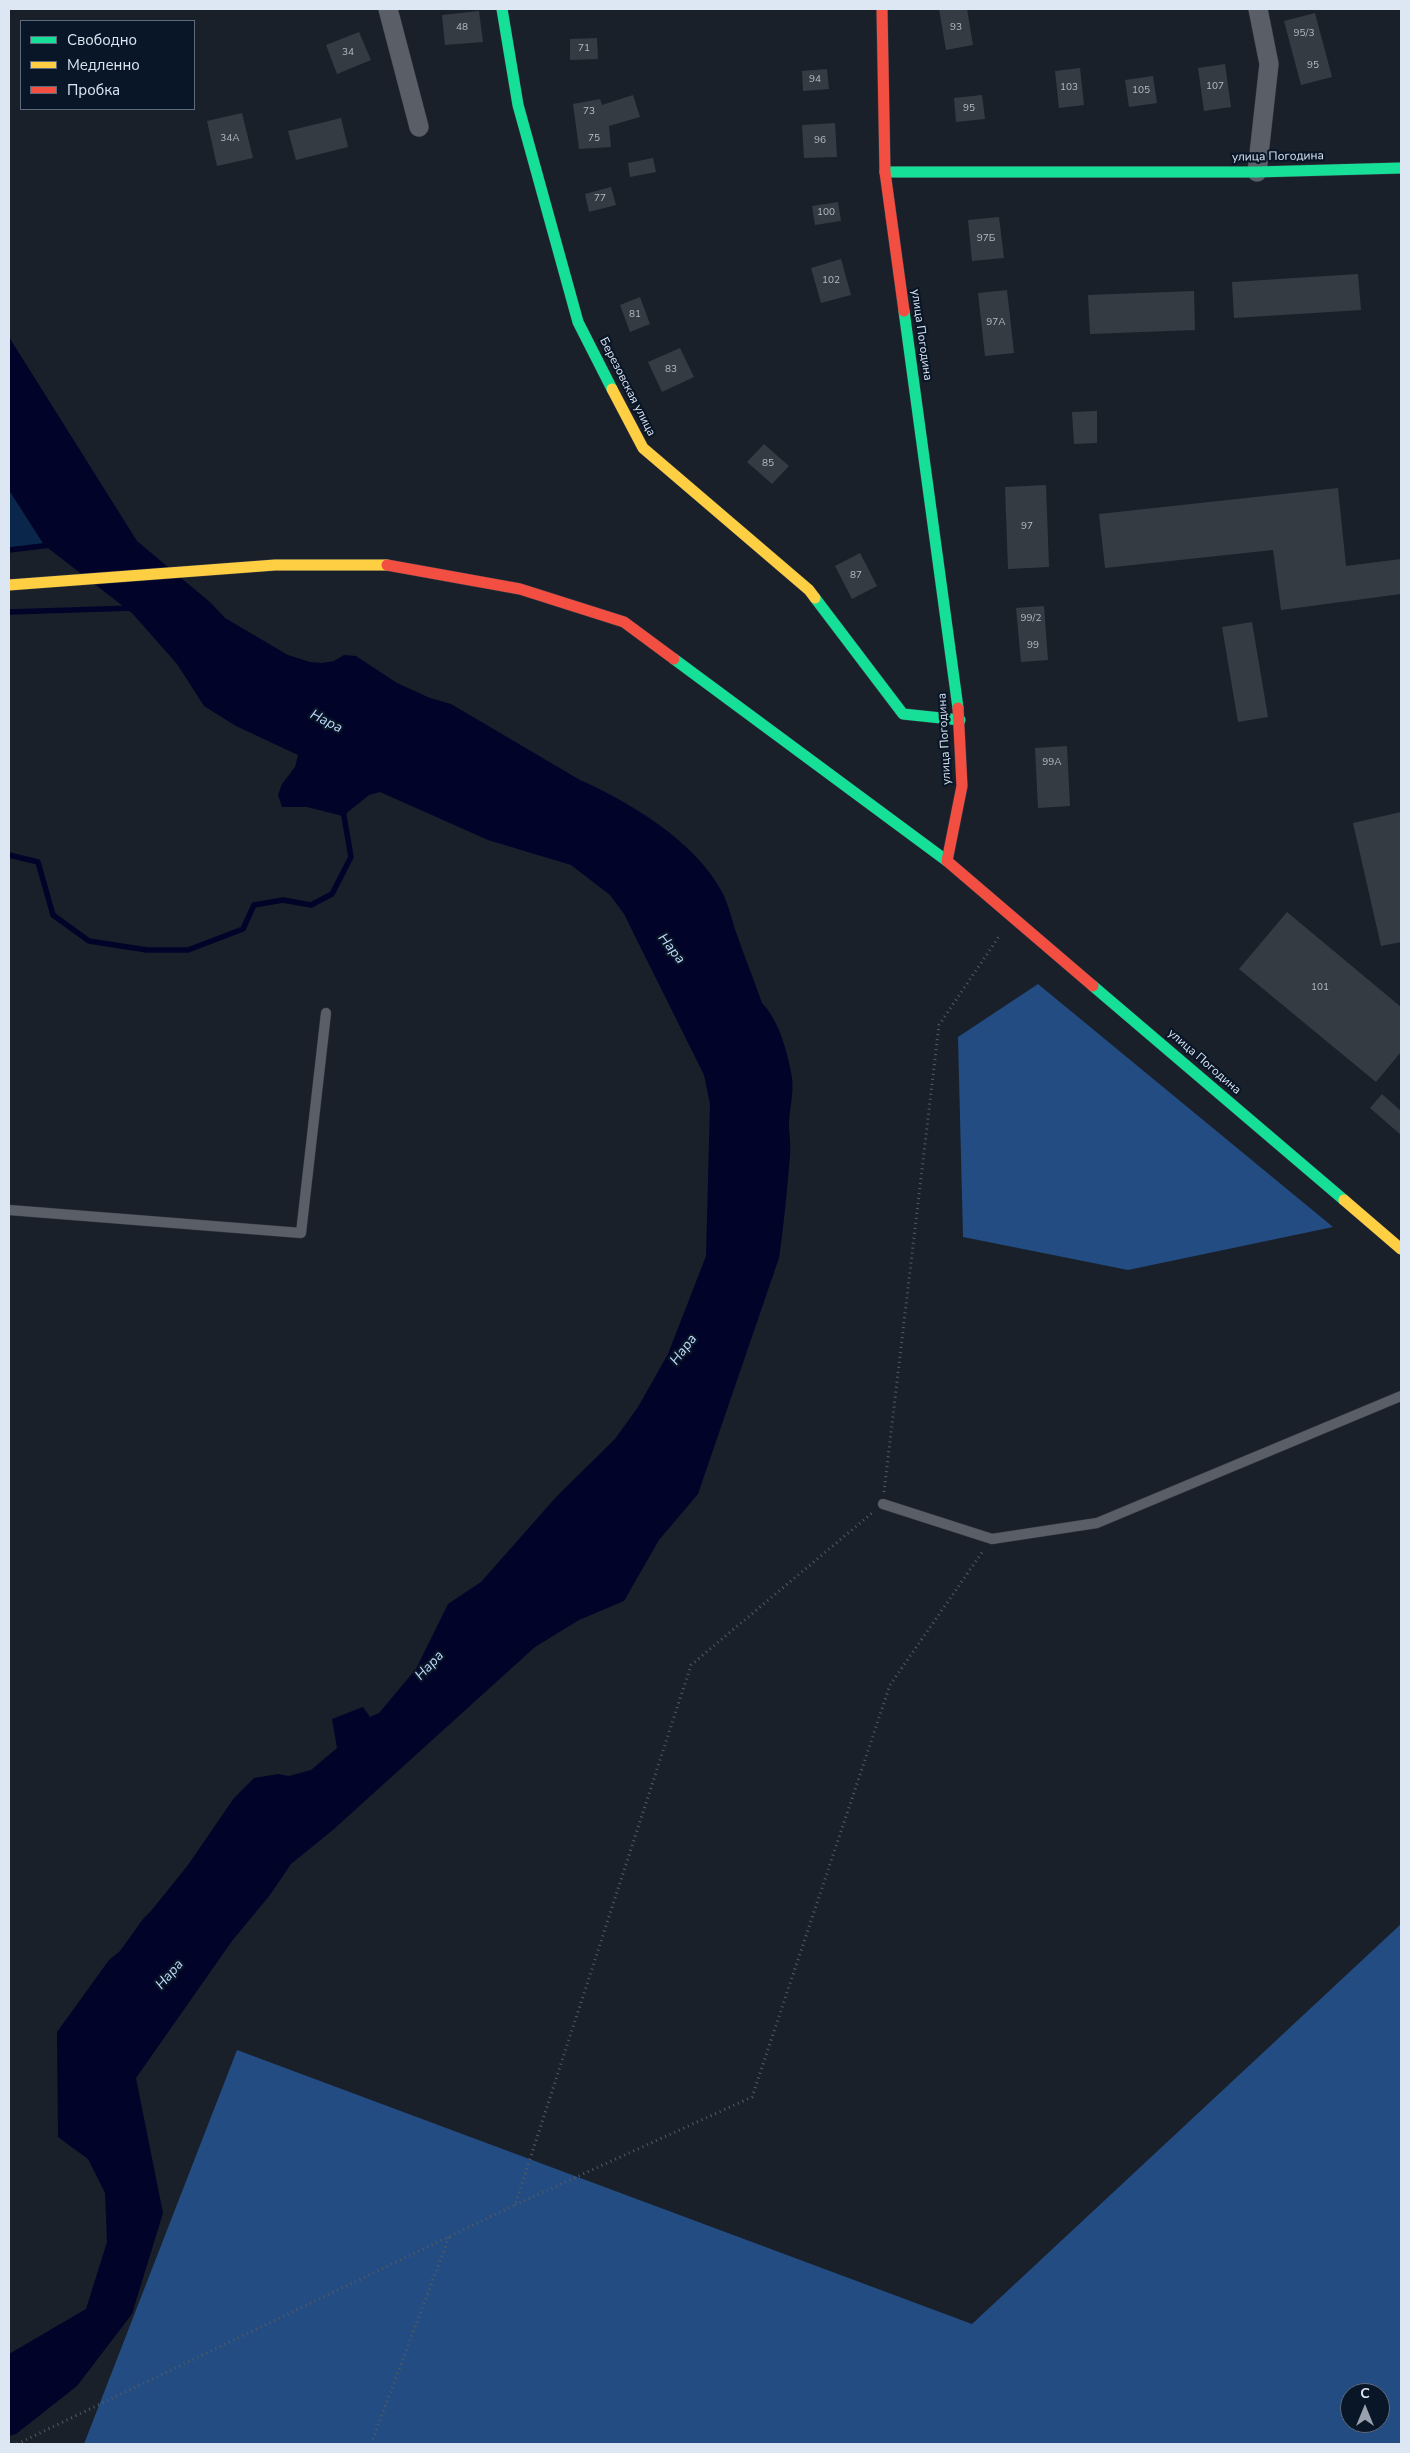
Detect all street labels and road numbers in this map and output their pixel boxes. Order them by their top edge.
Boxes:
street label: улица Погодина [1232,149,1324,165]
street label: улица Погодина [907,288,935,382]
street label: Березовская улица [596,335,658,439]
street label: улица Погодина [935,693,955,785]
street label: улица Погодина [1165,1026,1243,1098]

